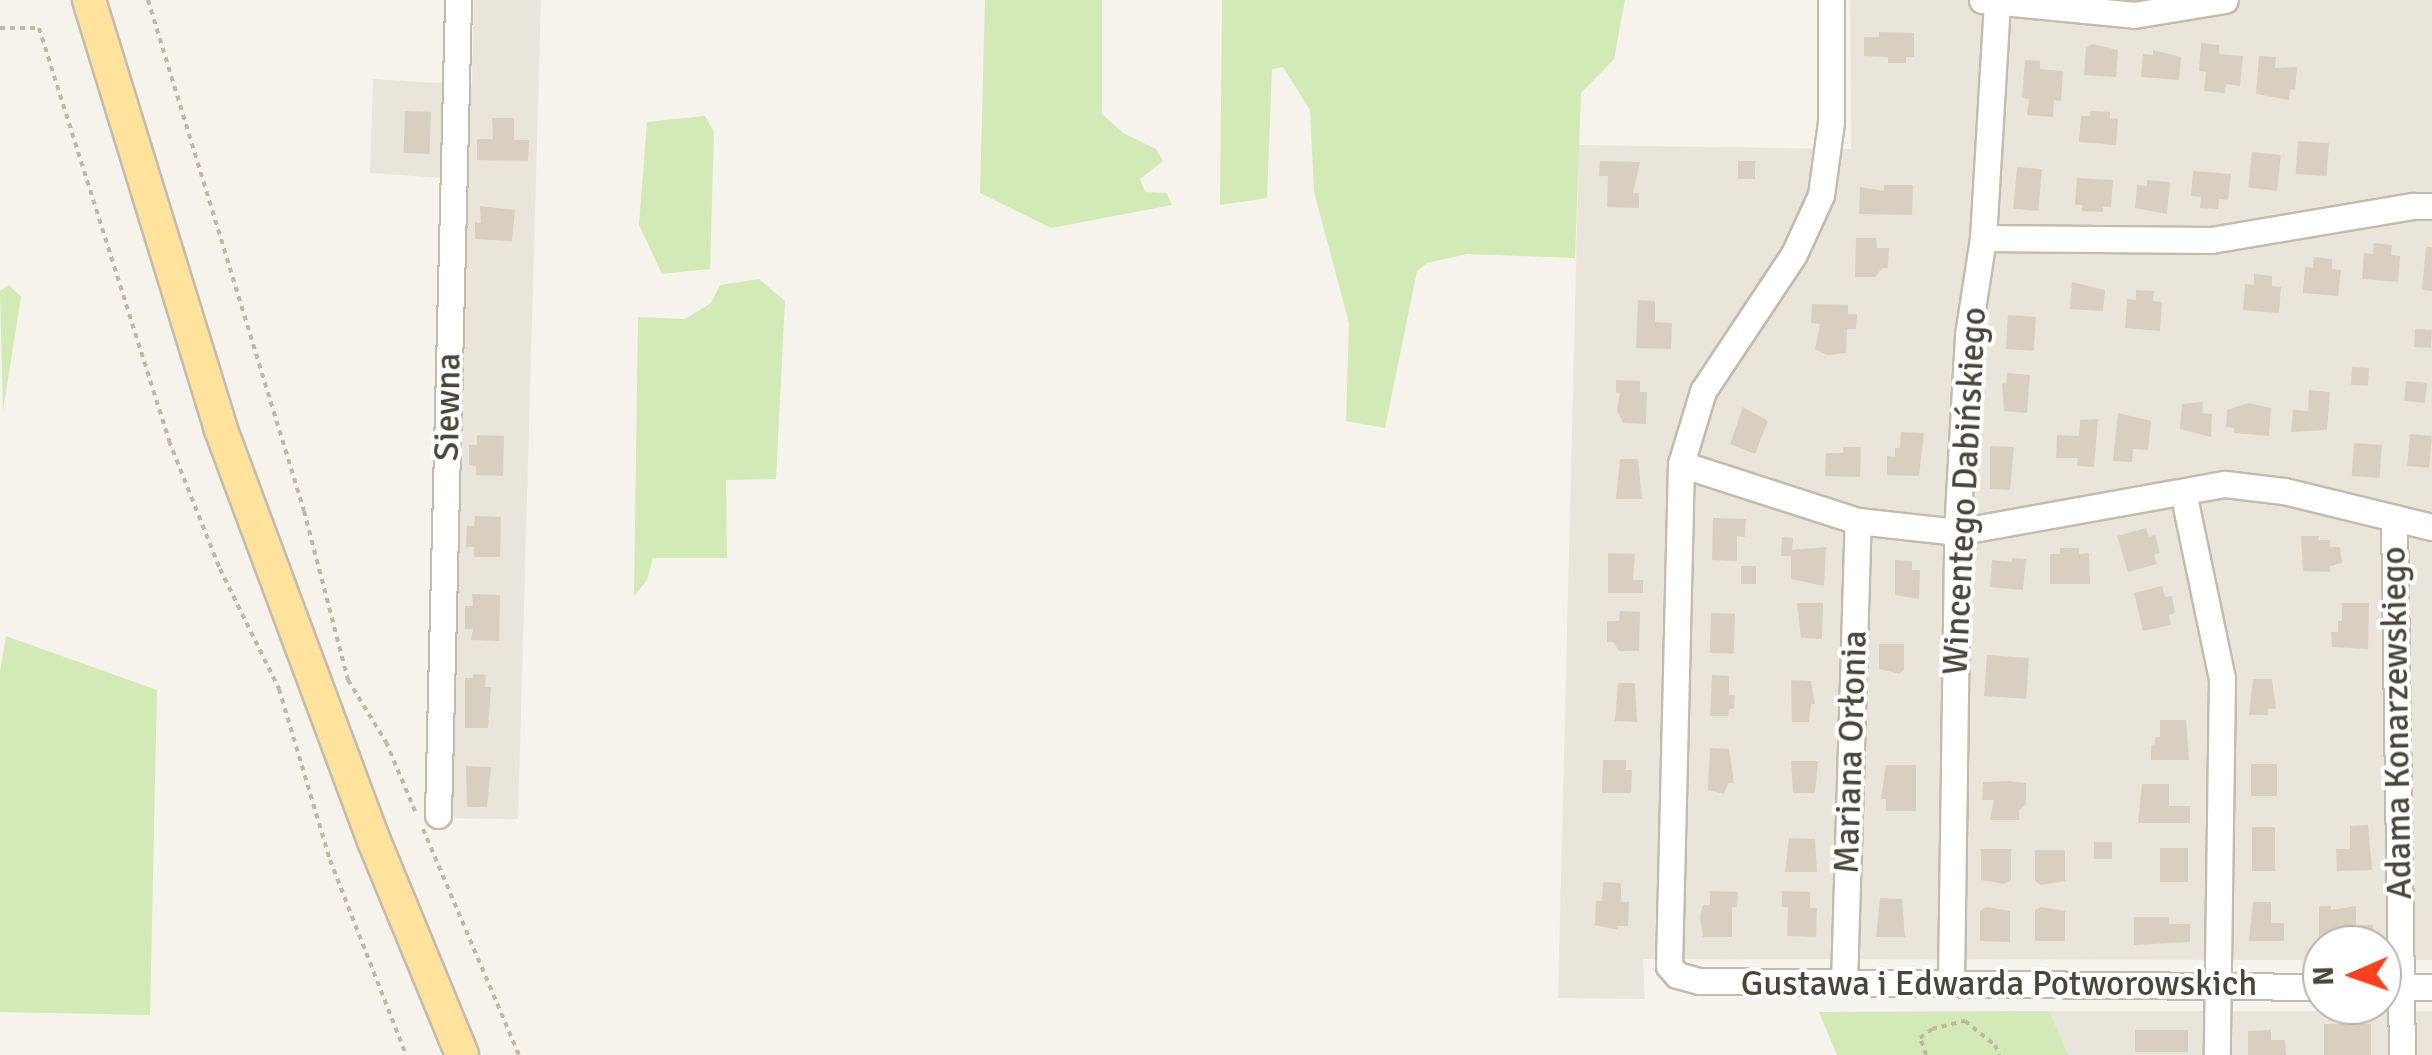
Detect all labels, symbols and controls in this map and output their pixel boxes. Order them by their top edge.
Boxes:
street label: Wincentego Dabińskiego [1934,306,1996,676]
street label: Siewna [426,353,470,461]
street label: Adama Konarzewskiego [2373,546,2421,900]
street label: Mariana Orłonia [1826,630,1876,874]
north arrow [2302,925,2402,1025]
street label: Gustawa i Edwarda Potworowskich [1741,963,2257,1005]
text: N [2307,966,2341,986]

